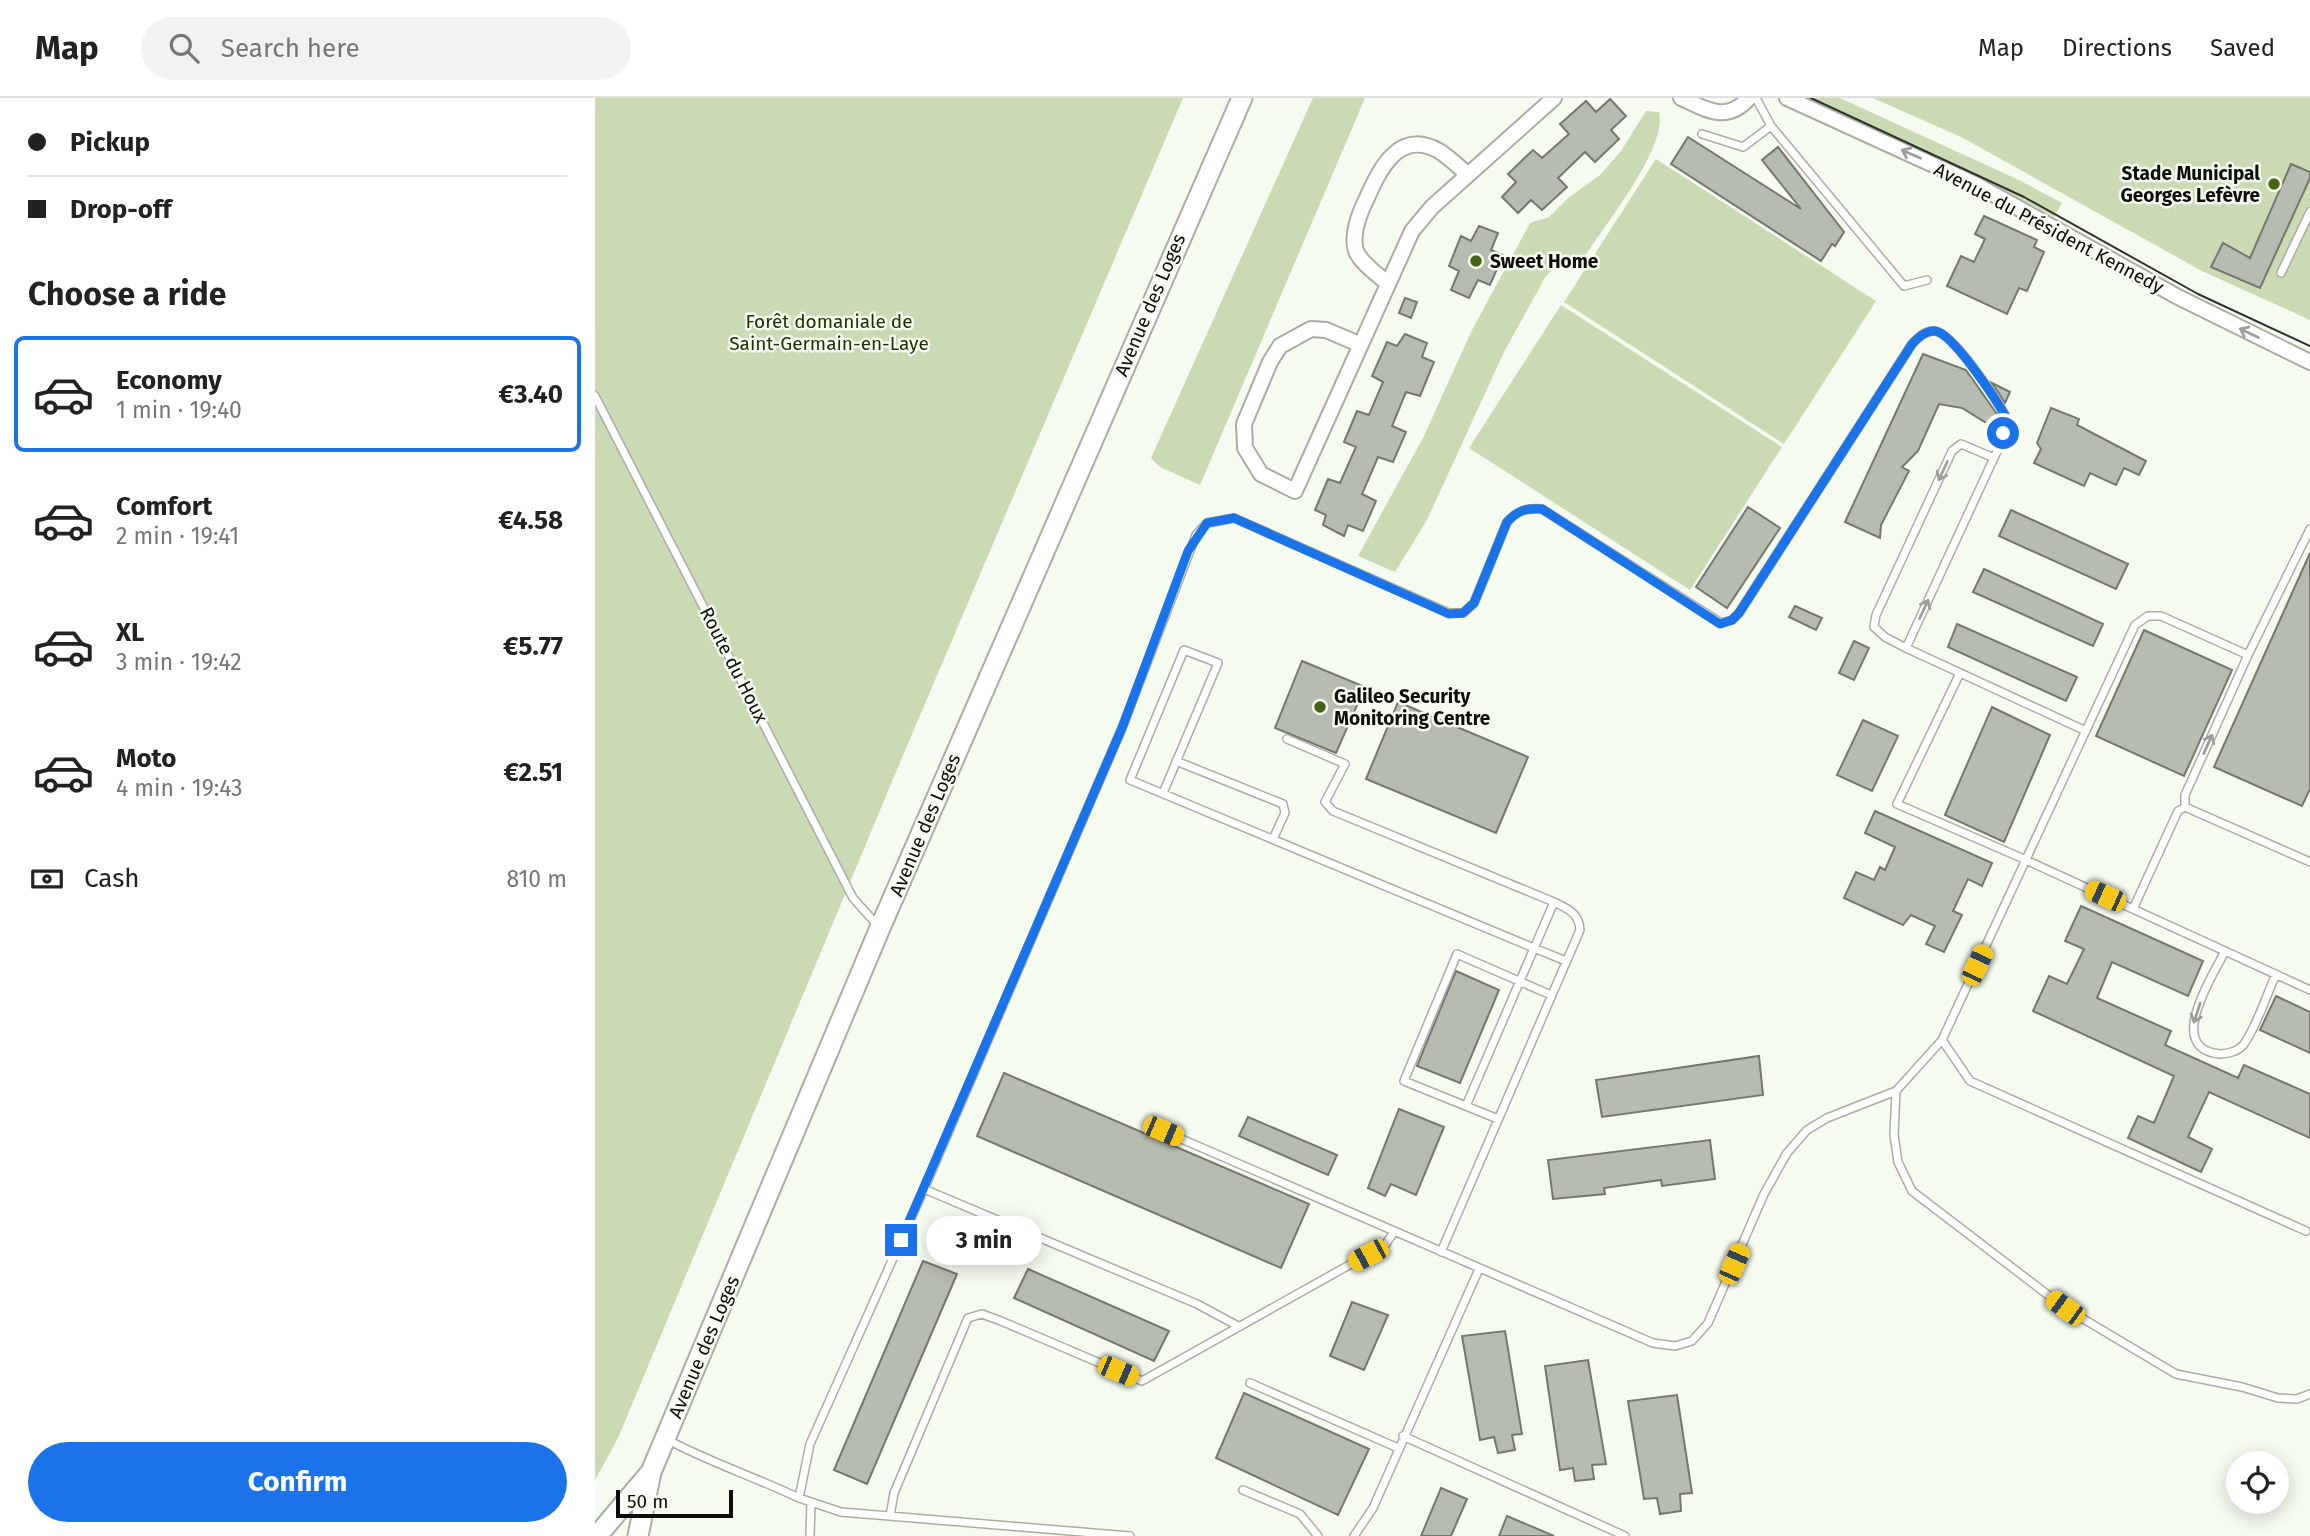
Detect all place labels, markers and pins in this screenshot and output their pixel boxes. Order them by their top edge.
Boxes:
place label: Stade Municipal Georges Lefèvre [2121,162,2260,207]
marker: Stade Municipal Georges Lefèvre [2266,176,2282,192]
place label: Sweet Home [1490,250,1598,273]
marker: Sweet Home [1468,253,1484,269]
place label: Galileo Security Monitoring Centre [1334,685,1490,730]
marker: Galileo Security Monitoring Centre [1312,699,1328,715]

